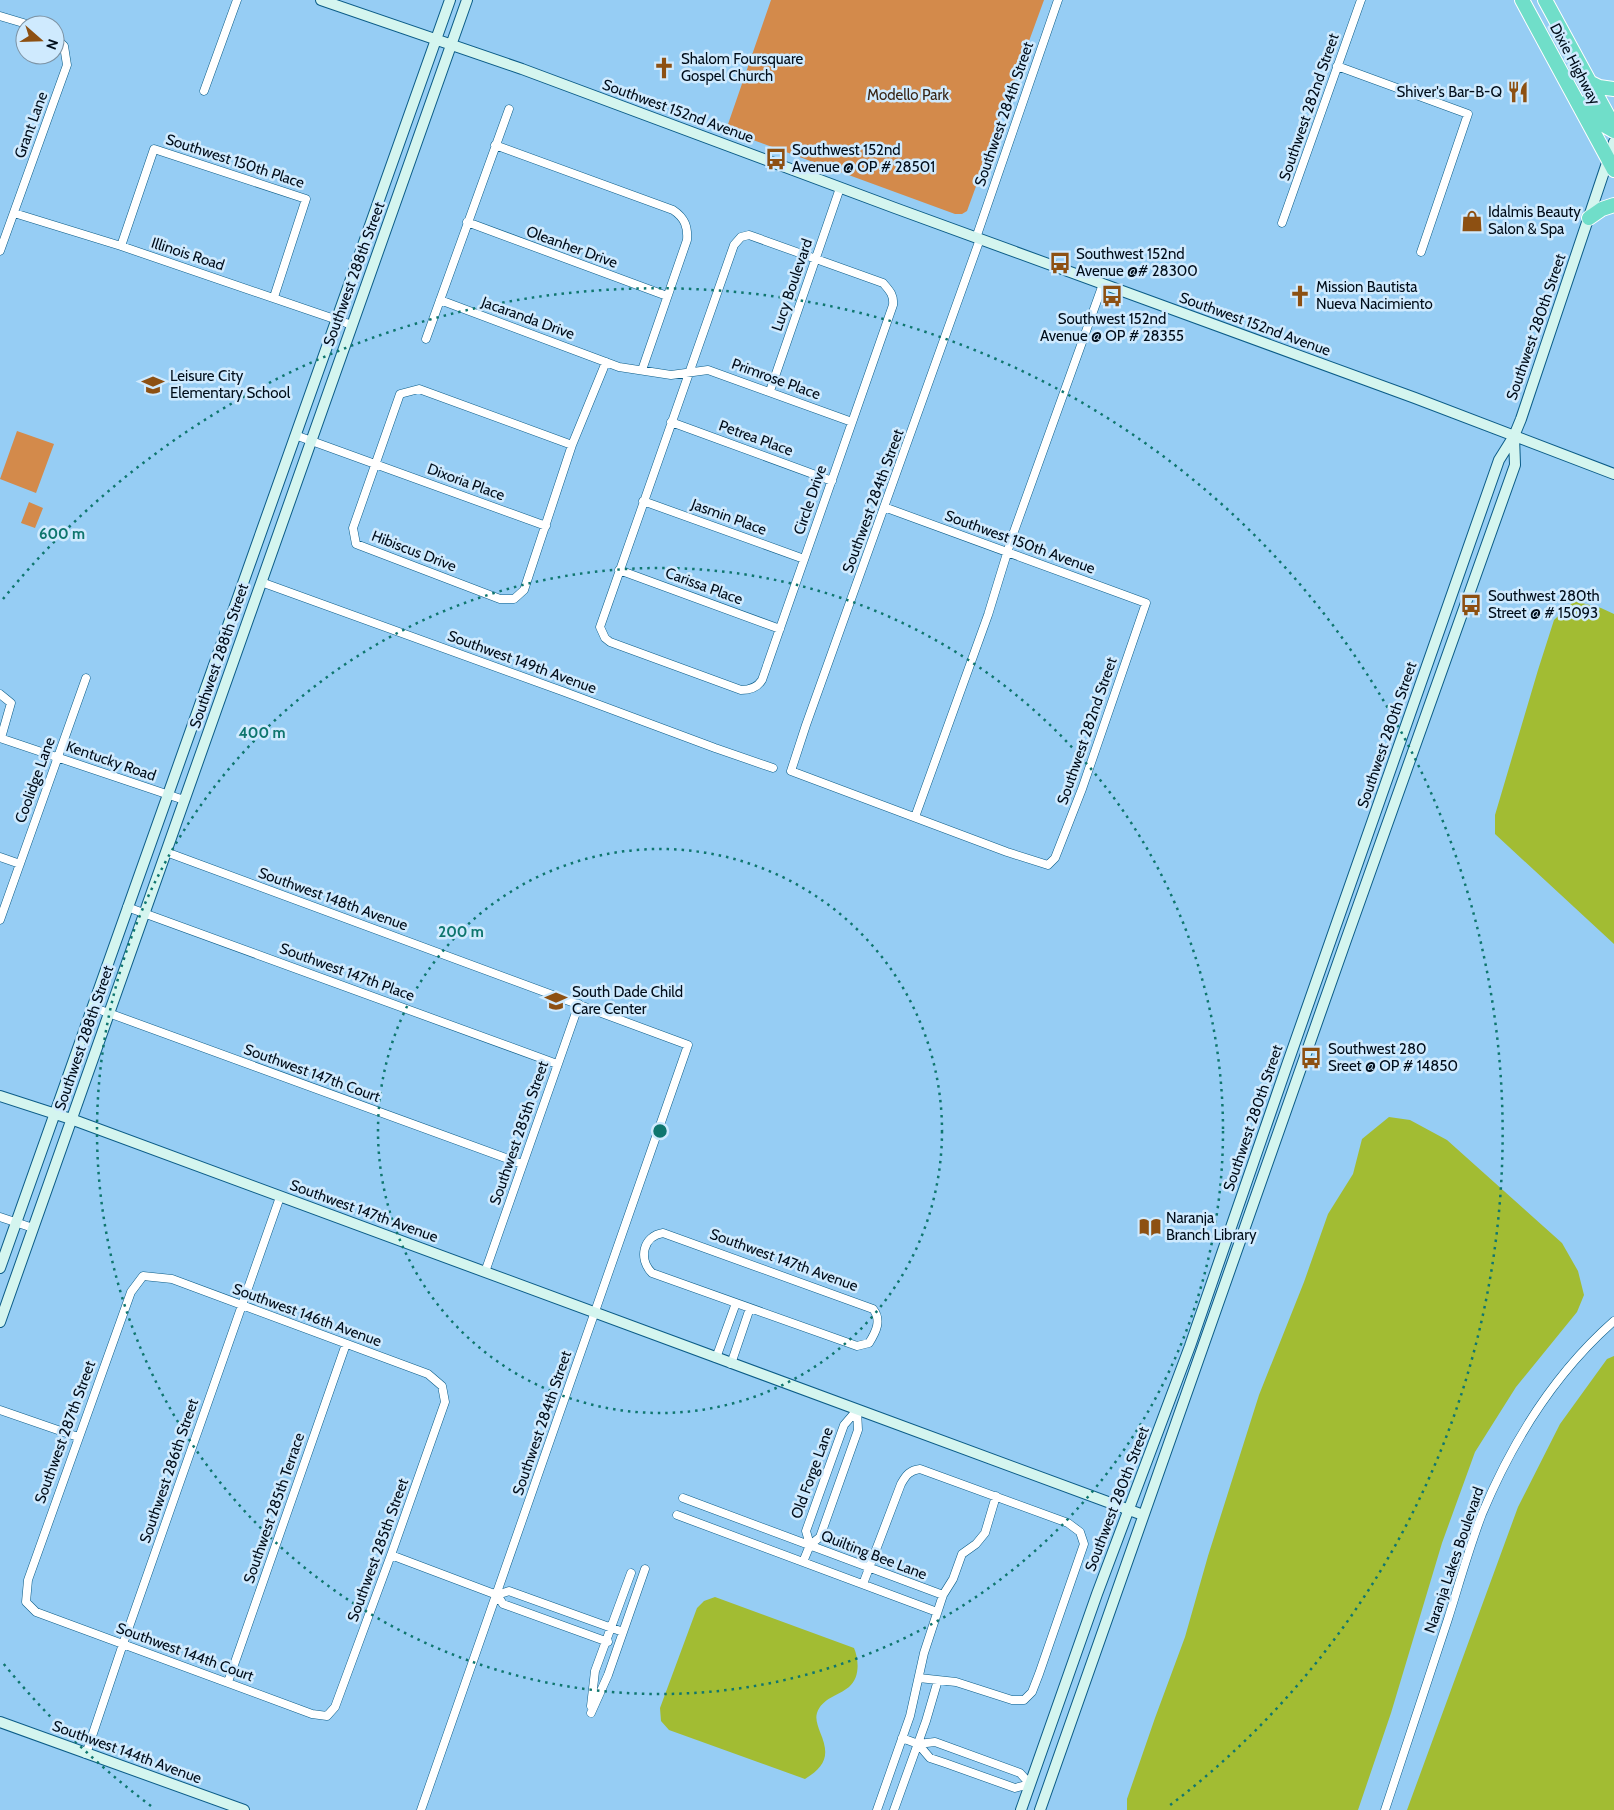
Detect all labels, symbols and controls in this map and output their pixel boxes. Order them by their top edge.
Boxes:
north arrow [15,15,65,65]
street label: Dixie Highway [1546,20,1604,108]
street label: Southwest 282nd Street [1275,31,1343,183]
text: N [42,37,62,52]
street label: Southwest 284th Street [971,39,1037,189]
place label: Shalom Foursquare Gospel Church [681,50,803,85]
church icon: Shalom Foursquare Gospel Church [651,55,677,81]
street label: Southwest 152nd Avenue [600,75,756,147]
restaurant icon: Shiver's Bar-B-Q [1505,79,1531,105]
place label: Shiver's Bar-B-Q [1397,83,1502,101]
park label: Modello Park [867,86,949,104]
street label: Grant Lane [11,89,51,161]
street label: Southwest 150th Place [163,130,307,192]
place label: Southwest 152nd Avenue @ OP # 28501 [792,141,935,176]
bus stop icon: Southwest 152nd Avenue @ OP # 28501 [763,146,789,172]
street label: Southwest 288th Street [320,199,388,349]
place label: Idalmis Beauty Salon & Spa [1488,203,1581,238]
shop icon: Idalmis Beauty Salon & Spa [1459,208,1485,234]
street label: Oleanher Drive [524,222,620,272]
street label: Illinois Road [149,234,227,274]
street label: Lucy Boulevard [768,236,816,334]
place label: Southwest 152nd Avenue @# 28300 [1076,245,1198,280]
bus stop icon: Southwest 152nd Avenue @# 28300 [1047,250,1073,276]
street label: Southwest 280th Street [1502,251,1570,403]
place label: Mission Bautista Nueva Nacimiento [1316,278,1433,313]
bus stop icon: Southwest 152nd Avenue @ OP # 28355 [1099,283,1125,309]
church icon: Mission Bautista Nueva Nacimiento [1287,283,1313,309]
street label: Southwest 152nd Avenue [1177,288,1333,360]
street label: Jacaranda Drive [478,293,577,343]
place label: Southwest 152nd Avenue @ OP # 28355 [1040,310,1184,345]
street label: Primrose Place [729,355,823,404]
place label: Leisure City Elementary School [170,367,291,402]
school or university icon: Leisure City Elementary School [140,372,166,398]
street label: Petrea Place [716,416,796,460]
street label: Southwest 284th Street [839,427,907,575]
street label: Dixoria Place [425,460,508,504]
street label: Circle Drive [790,463,830,537]
street label: Jasmin Place [688,495,769,539]
street label: Southwest 150th Avenue [942,506,1098,578]
text: 600 m [39,525,85,543]
street label: Hibiscus Drive [369,527,459,576]
street label: Carissa Place [663,564,745,608]
street label: Southwest 288th Street [186,581,252,731]
place label: Southwest 280th Street @ # 15093 [1488,587,1600,622]
bus stop icon: Southwest 280th Street @ # 15093 [1458,592,1484,618]
street label: Southwest 149th Avenue [445,627,599,697]
street label: Southwest 282nd Street [1053,655,1121,807]
street label: Southwest 280th Street [1353,659,1421,811]
text: 400 m [239,724,285,742]
street label: Coolidge Lane [11,734,59,825]
street label: Kentucky Road [64,737,158,785]
street label: Southwest 148th Avenue [256,864,411,935]
text: 200 m [438,923,484,941]
street label: Southwest 147th Place [277,939,417,1005]
street label: Southwest 288th Street [51,963,117,1113]
place label: South Dade Child Care Center [572,983,683,1018]
school or university icon: South Dade Child Care Center [543,988,569,1014]
street label: Southwest 147th Court [241,1040,383,1106]
place label: Southwest 280 Sreet @ OP # 14850 [1328,1040,1458,1075]
street label: Southwest 280th Street [1219,1042,1287,1194]
bus stop icon: Southwest 280 Sreet @ OP # 14850 [1298,1045,1324,1071]
street label: Southwest 285th Street [486,1059,552,1207]
centre of rings [651,1122,669,1140]
street label: Southwest 147th Avenue [287,1176,441,1246]
place label: Naranja Branch Library [1166,1209,1257,1244]
library icon: Naranja Branch Library [1137,1214,1163,1240]
street label: Southwest 147th Avenue [707,1225,861,1295]
street label: Southwest 146th Avenue [230,1280,384,1350]
street label: Southwest 284th Street [509,1348,575,1498]
street label: Southwest 287th Street [31,1358,99,1506]
street label: Southwest 286th Street [136,1396,202,1546]
street label: Southwest 280th Street [1081,1424,1153,1574]
street label: Old Forge Lane [787,1425,837,1521]
street label: Southwest 285th Terrace [240,1430,308,1586]
street label: Southwest 285th Street [344,1476,412,1624]
street label: Naranja Lakes Boulevard [1421,1485,1487,1635]
street label: Quilting Bee Lane [819,1527,930,1584]
street label: Southwest 144th Court [114,1619,256,1685]
street label: Southwest 144th Avenue [50,1717,204,1787]

